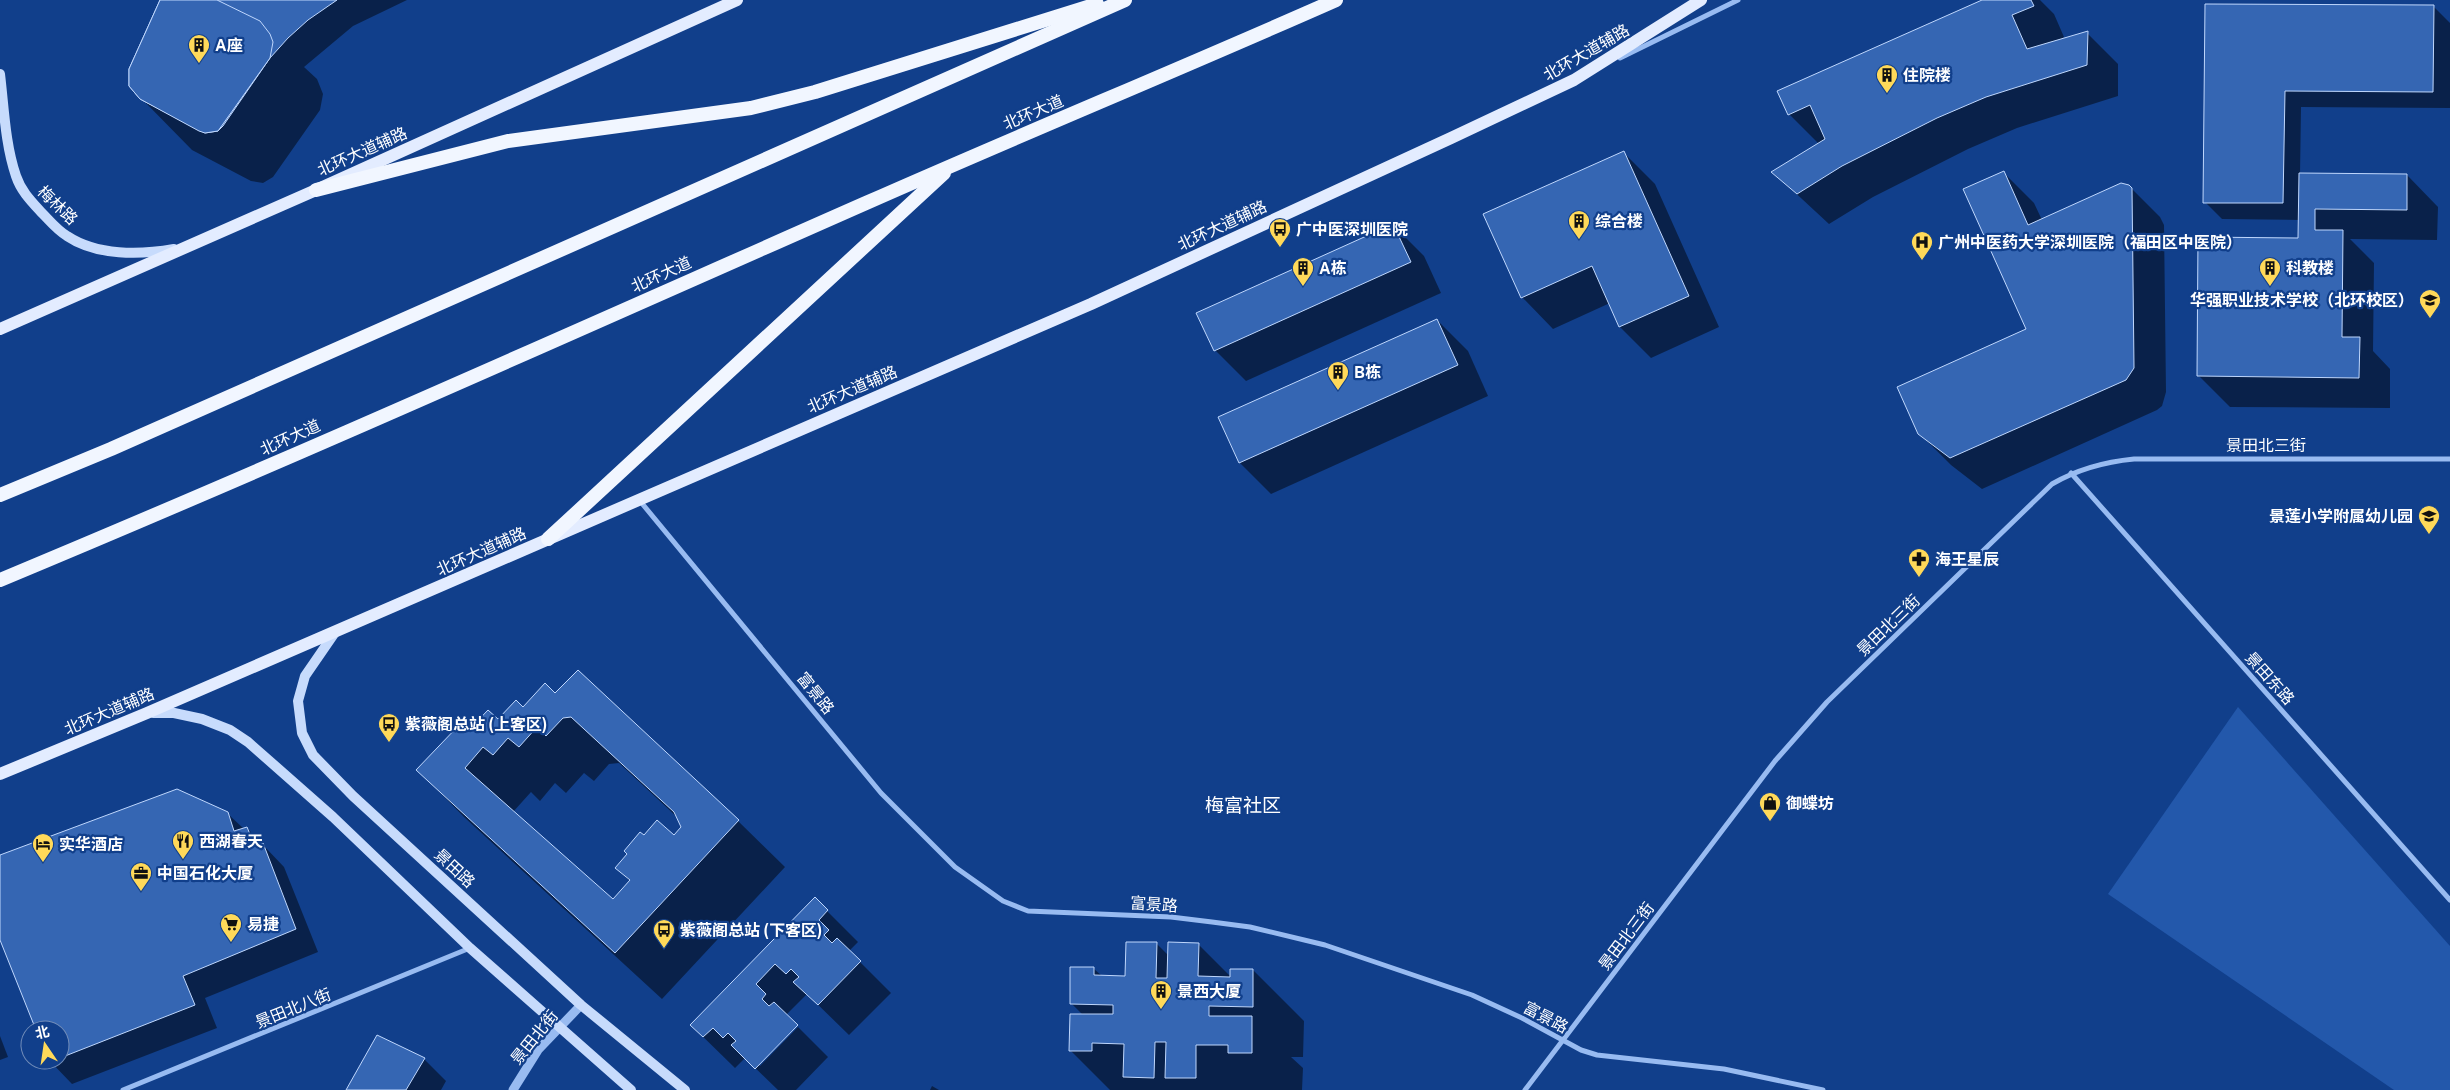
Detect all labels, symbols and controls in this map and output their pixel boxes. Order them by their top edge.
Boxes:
street label: 北环大道辅路 [1540,20,1633,85]
building icon: A座 [187,33,211,64]
place label: A座 [215,36,243,55]
building icon: 住院楼 [1875,63,1899,94]
place label: 住院楼 [1903,66,1951,85]
street label: 北环大道 [1000,91,1066,134]
street label: 北环大道辅路 [314,123,410,180]
street label: 梅林路 [34,182,82,229]
street label: 北环大道辅路 [1175,197,1270,254]
building icon: 综合楼 [1567,209,1591,240]
place label: 综合楼 [1595,212,1643,231]
bus stop icon: 广中医深圳医院 [1268,217,1292,248]
place label: 广中医深圳医院 [1296,220,1408,239]
hospital icon: 广州中医药大学深圳医院（福田区中医院） [1910,230,1934,261]
place label: 广州中医药大学深圳医院（福田区中医院） [1938,233,2242,252]
street label: 北环大道 [628,253,694,296]
building icon: A栋 [1291,256,1315,287]
building icon: 科教楼 [2258,256,2282,287]
place label: A栋 [1319,259,1347,278]
place label: 科教楼 [2286,259,2334,278]
school or university icon: 华强职业技术学校（北环校区） [2418,288,2442,319]
place label: 华强职业技术学校（北环校区） [2190,291,2414,310]
building icon: B栋 [1326,360,1350,391]
street label: 北环大道辅路 [804,362,900,417]
place label: B栋 [1354,363,1381,382]
street label: 北环大道 [257,416,323,459]
street label: 景田北三街 [2226,436,2306,455]
school or university icon: 景莲小学附属幼儿园 [2417,504,2441,535]
place label: 景莲小学附属幼儿园 [2269,507,2413,526]
street label: 北环大道辅路 [433,523,529,580]
pharmacy icon: 海王星辰 [1907,547,1931,578]
place label: 海王星辰 [1935,550,1999,569]
street label: 景田北三街 [1853,591,1924,660]
street label: 景田东路 [2241,648,2298,708]
street label: 富景路 [793,669,838,718]
street label: 北环大道辅路 [61,684,157,739]
bus stop icon: 紫薇阁总站 (上客区) [377,712,401,743]
place label: 紫薇阁总站 (上客区) [405,715,547,734]
shop icon: 御蝶坊 [1758,791,1782,822]
district label: 梅富社区 [1205,794,1281,816]
place label: 御蝶坊 [1786,794,1834,813]
restaurant icon: 西湖春天 [171,829,195,860]
hotel icon: 实华酒店 [31,832,55,863]
place label: 西湖春天 [199,832,263,851]
place label: 实华酒店 [59,835,123,854]
street label: 景田路 [431,845,479,892]
office icon: 中国石化大厦 [129,861,153,892]
place label: 中国石化大厦 [157,864,253,883]
street label: 富景路 [1129,893,1179,916]
street label: 景田北三街 [1595,899,1658,974]
supermarket icon: 易捷 [219,912,243,943]
place label: 易捷 [247,915,279,934]
bus stop icon: 紫薇阁总站 (下客区) [652,918,676,949]
place label: 紫薇阁总站 (下客区) [680,921,822,940]
building icon: 景西大厦 [1149,979,1173,1010]
place label: 景西大厦 [1177,982,1241,1001]
street label: 景田北八街 [253,985,334,1032]
street label: 富景路 [1520,998,1571,1037]
street label: 景田北街 [507,1006,562,1068]
north arrow [20,1020,70,1070]
text: 北 [33,1023,51,1042]

